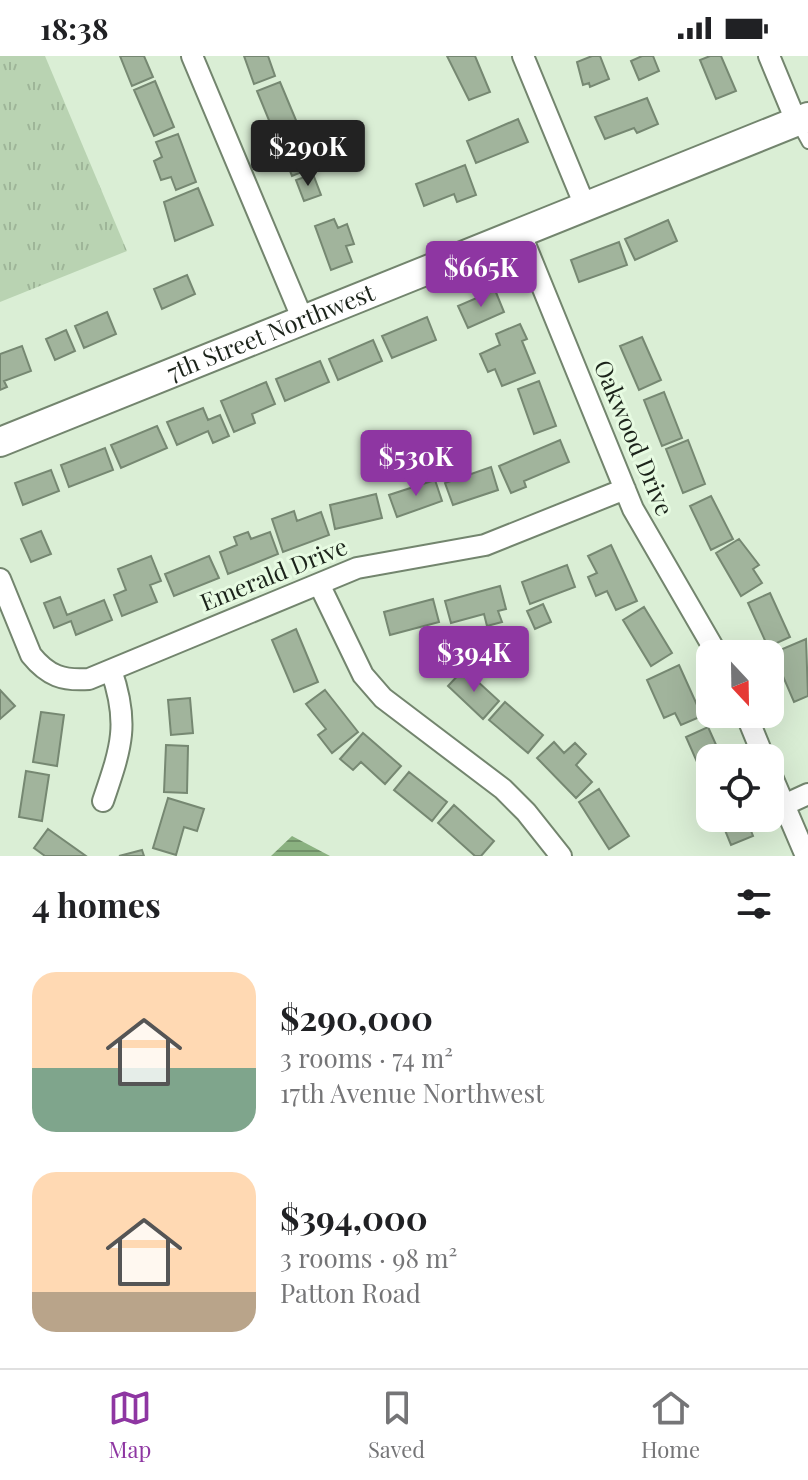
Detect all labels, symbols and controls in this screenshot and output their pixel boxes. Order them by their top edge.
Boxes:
text: 18:38 [40,8,109,48]
pin: $290K [252,120,364,188]
text: $290K [269,128,347,163]
pin: $665K [425,241,537,309]
text: $665K [444,249,518,284]
street label: 7th Street Northwest [162,275,379,387]
street label: Oakwood Drive [588,354,682,520]
pin: $530K [360,430,472,498]
text: $530K [379,438,453,473]
street label: Emerald Drive [195,529,352,617]
pin: $394K [418,626,530,694]
text: $394K [437,634,511,669]
north arrow [696,640,784,728]
map controls [696,640,784,832]
button: locate [696,744,784,832]
text: 4 homes [32,881,161,927]
icon: filters [732,882,776,926]
text: $290,000 [280,994,433,1040]
icon: home [96,1004,192,1100]
text: 3 rooms · 74 m² [280,1040,453,1075]
text: 17th Avenue Northwest [280,1075,544,1110]
text: $394,000 [280,1194,428,1240]
icon: home [96,1204,192,1300]
text: 3 rooms · 98 m² [280,1240,457,1275]
text: Patton Road [280,1275,421,1310]
tab: Map [108,1386,152,1464]
tab: Saved [368,1386,425,1464]
tab: Home [641,1386,700,1464]

